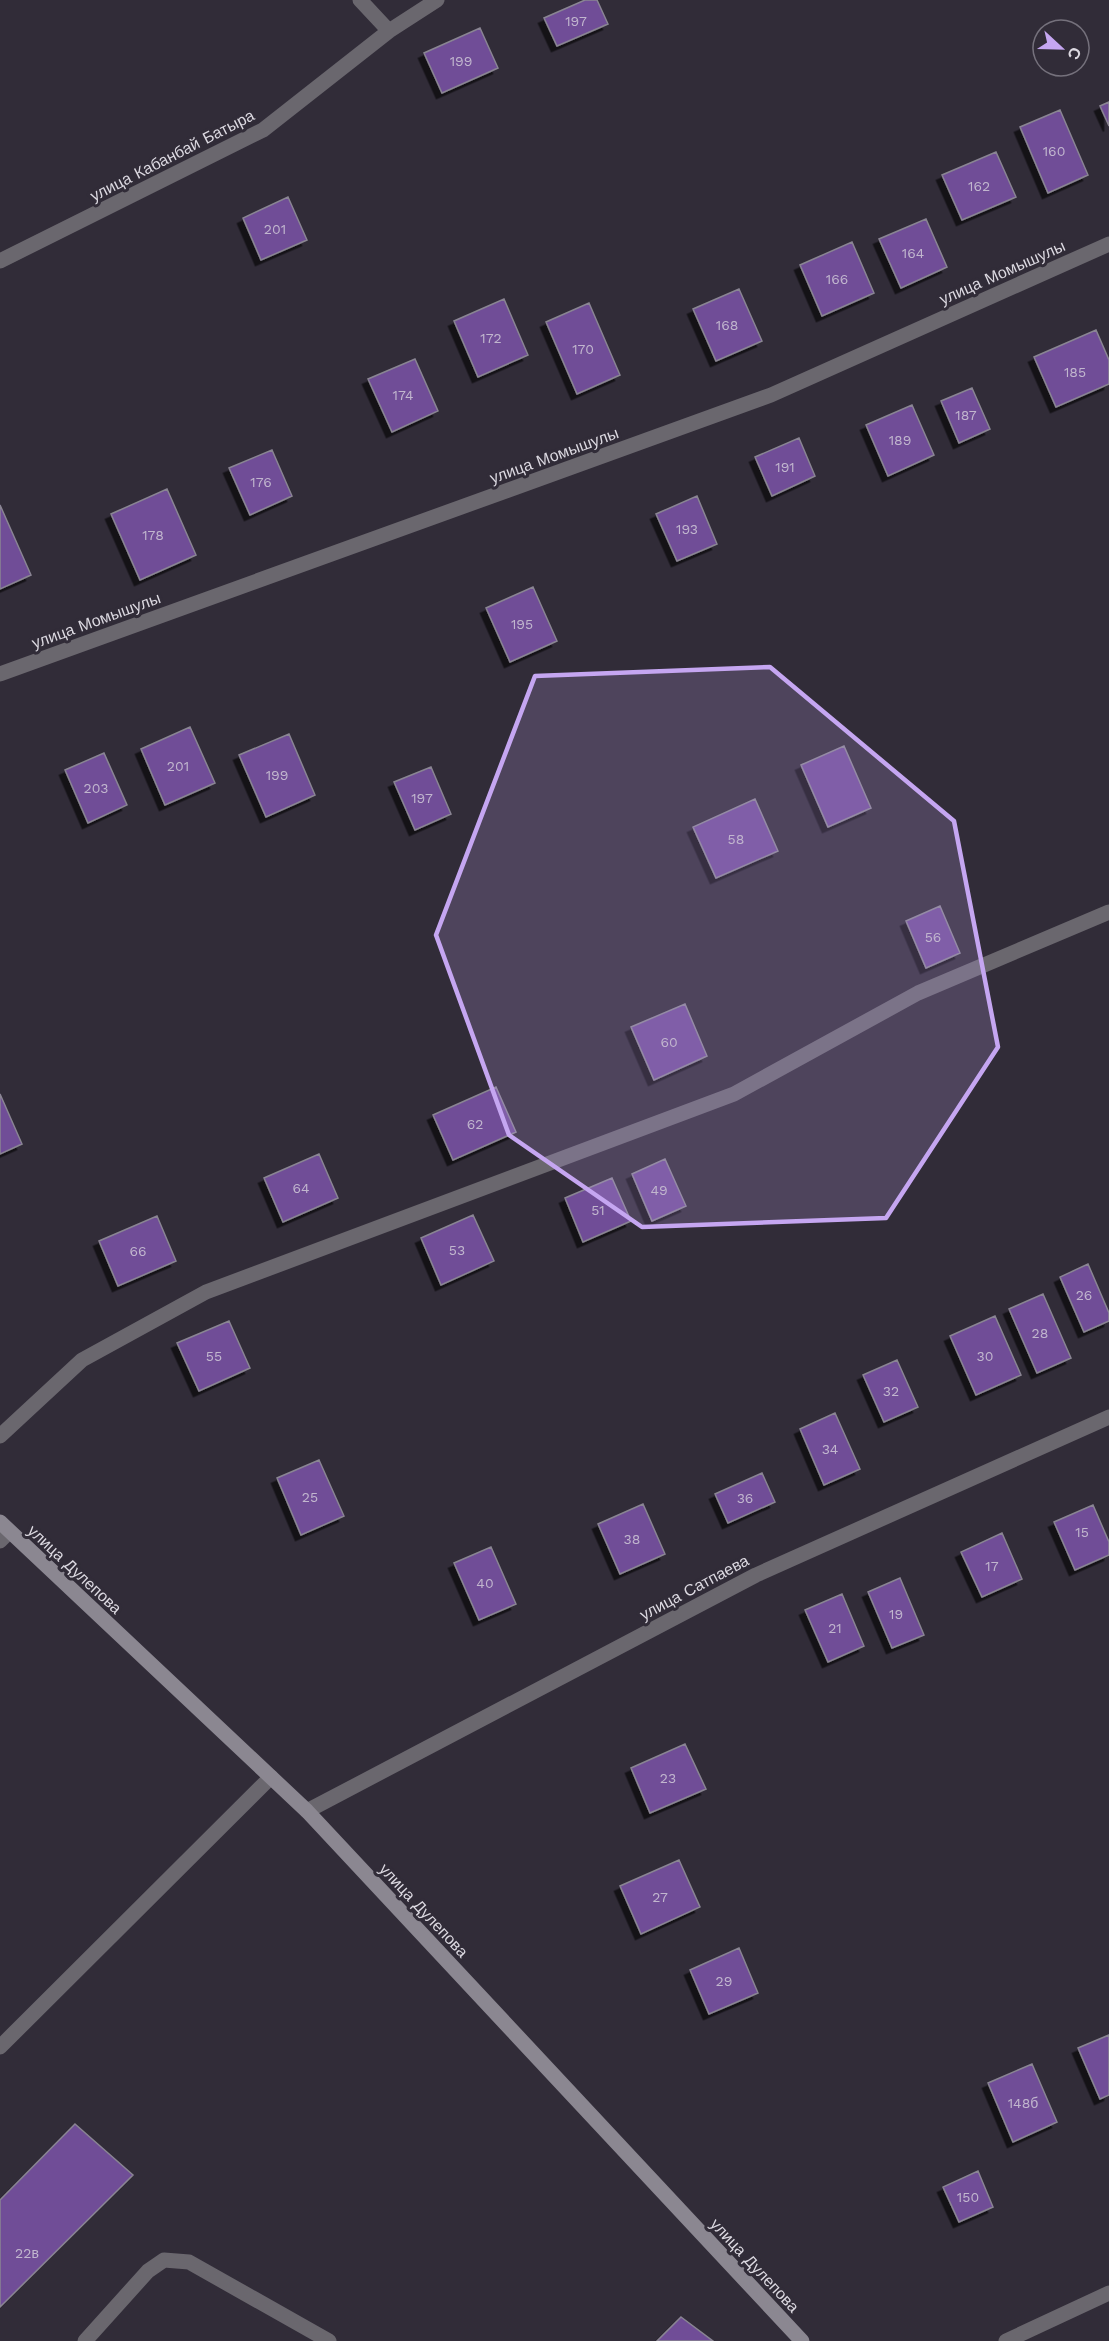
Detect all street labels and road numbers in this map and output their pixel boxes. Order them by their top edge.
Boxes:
street label: улица Кабанбай Батыра [87,106,258,205]
street label: улица Момышулы [936,236,1068,309]
street label: улица Момышулы [487,423,621,488]
street label: улица Момышулы [29,588,163,653]
street label: улица Дулепова [24,1521,126,1618]
street label: улица Сатпаева [636,1551,752,1624]
street label: улица Дулепова [375,1860,472,1961]
street label: улица Дулепова [706,2215,803,2316]

